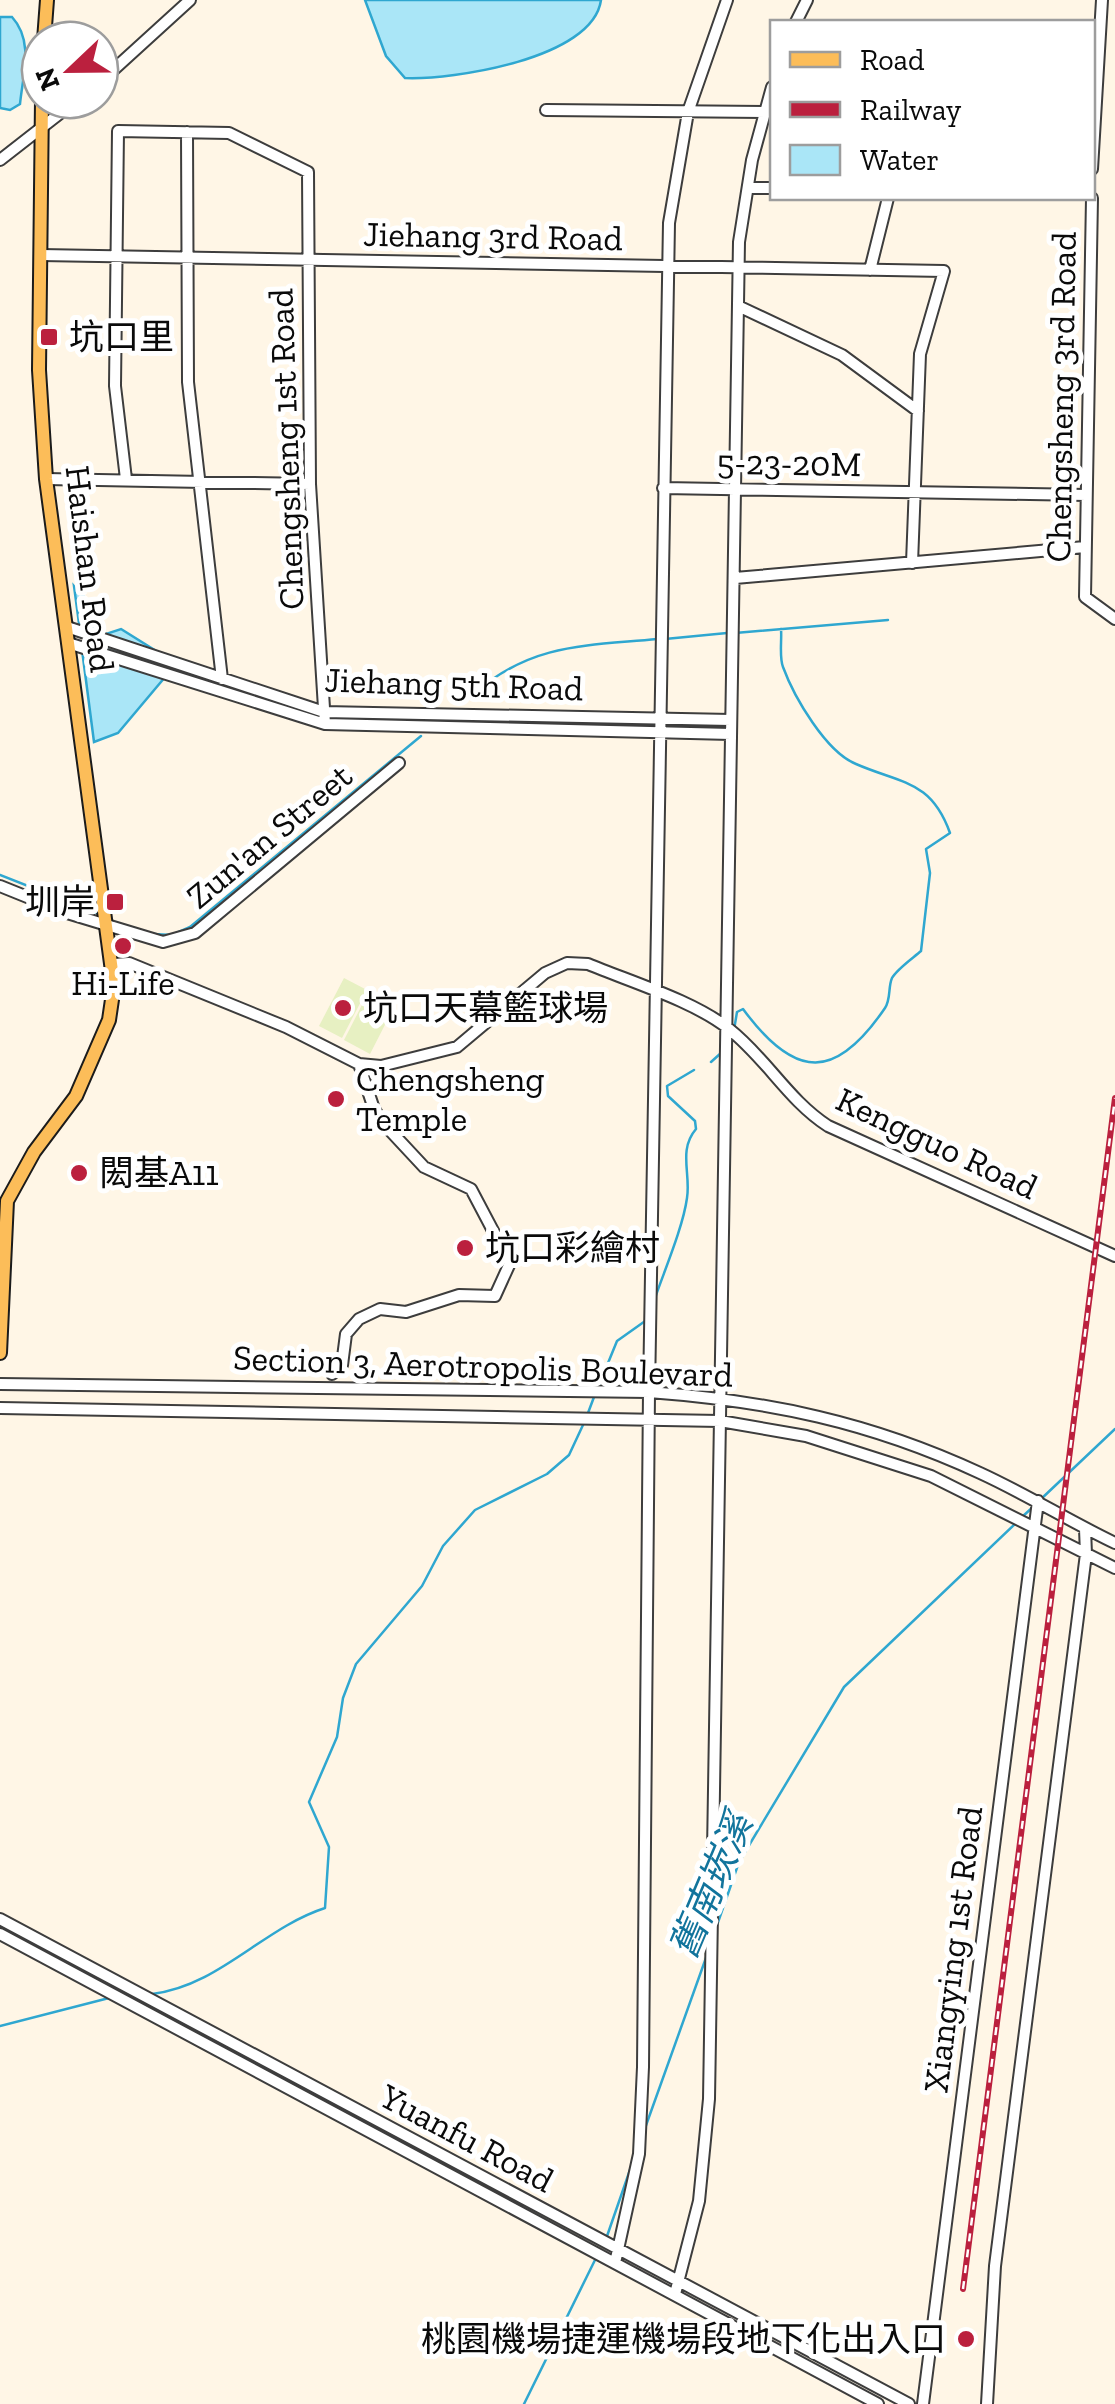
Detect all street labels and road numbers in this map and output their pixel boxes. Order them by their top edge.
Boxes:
street label: Jiehang 3rd Road [363,213,623,259]
street label: Chengsheng 3rd Road [1037,231,1085,563]
street label: Chengsheng 1st Road [259,288,313,610]
street label: 5-23-20M [716,441,862,485]
street label: Haishan Road [56,463,124,675]
street label: Jiehang 5th Road [324,658,584,710]
street label: Zun'an Street [178,755,360,917]
street label: Kengguo Road [830,1078,1044,1208]
street label: Section 3, Aerotropolis Boulevard [232,1336,734,1396]
street label: Xiangying 1st Road [915,1804,991,2094]
street label: Yuanfu Road [372,2074,561,2201]

